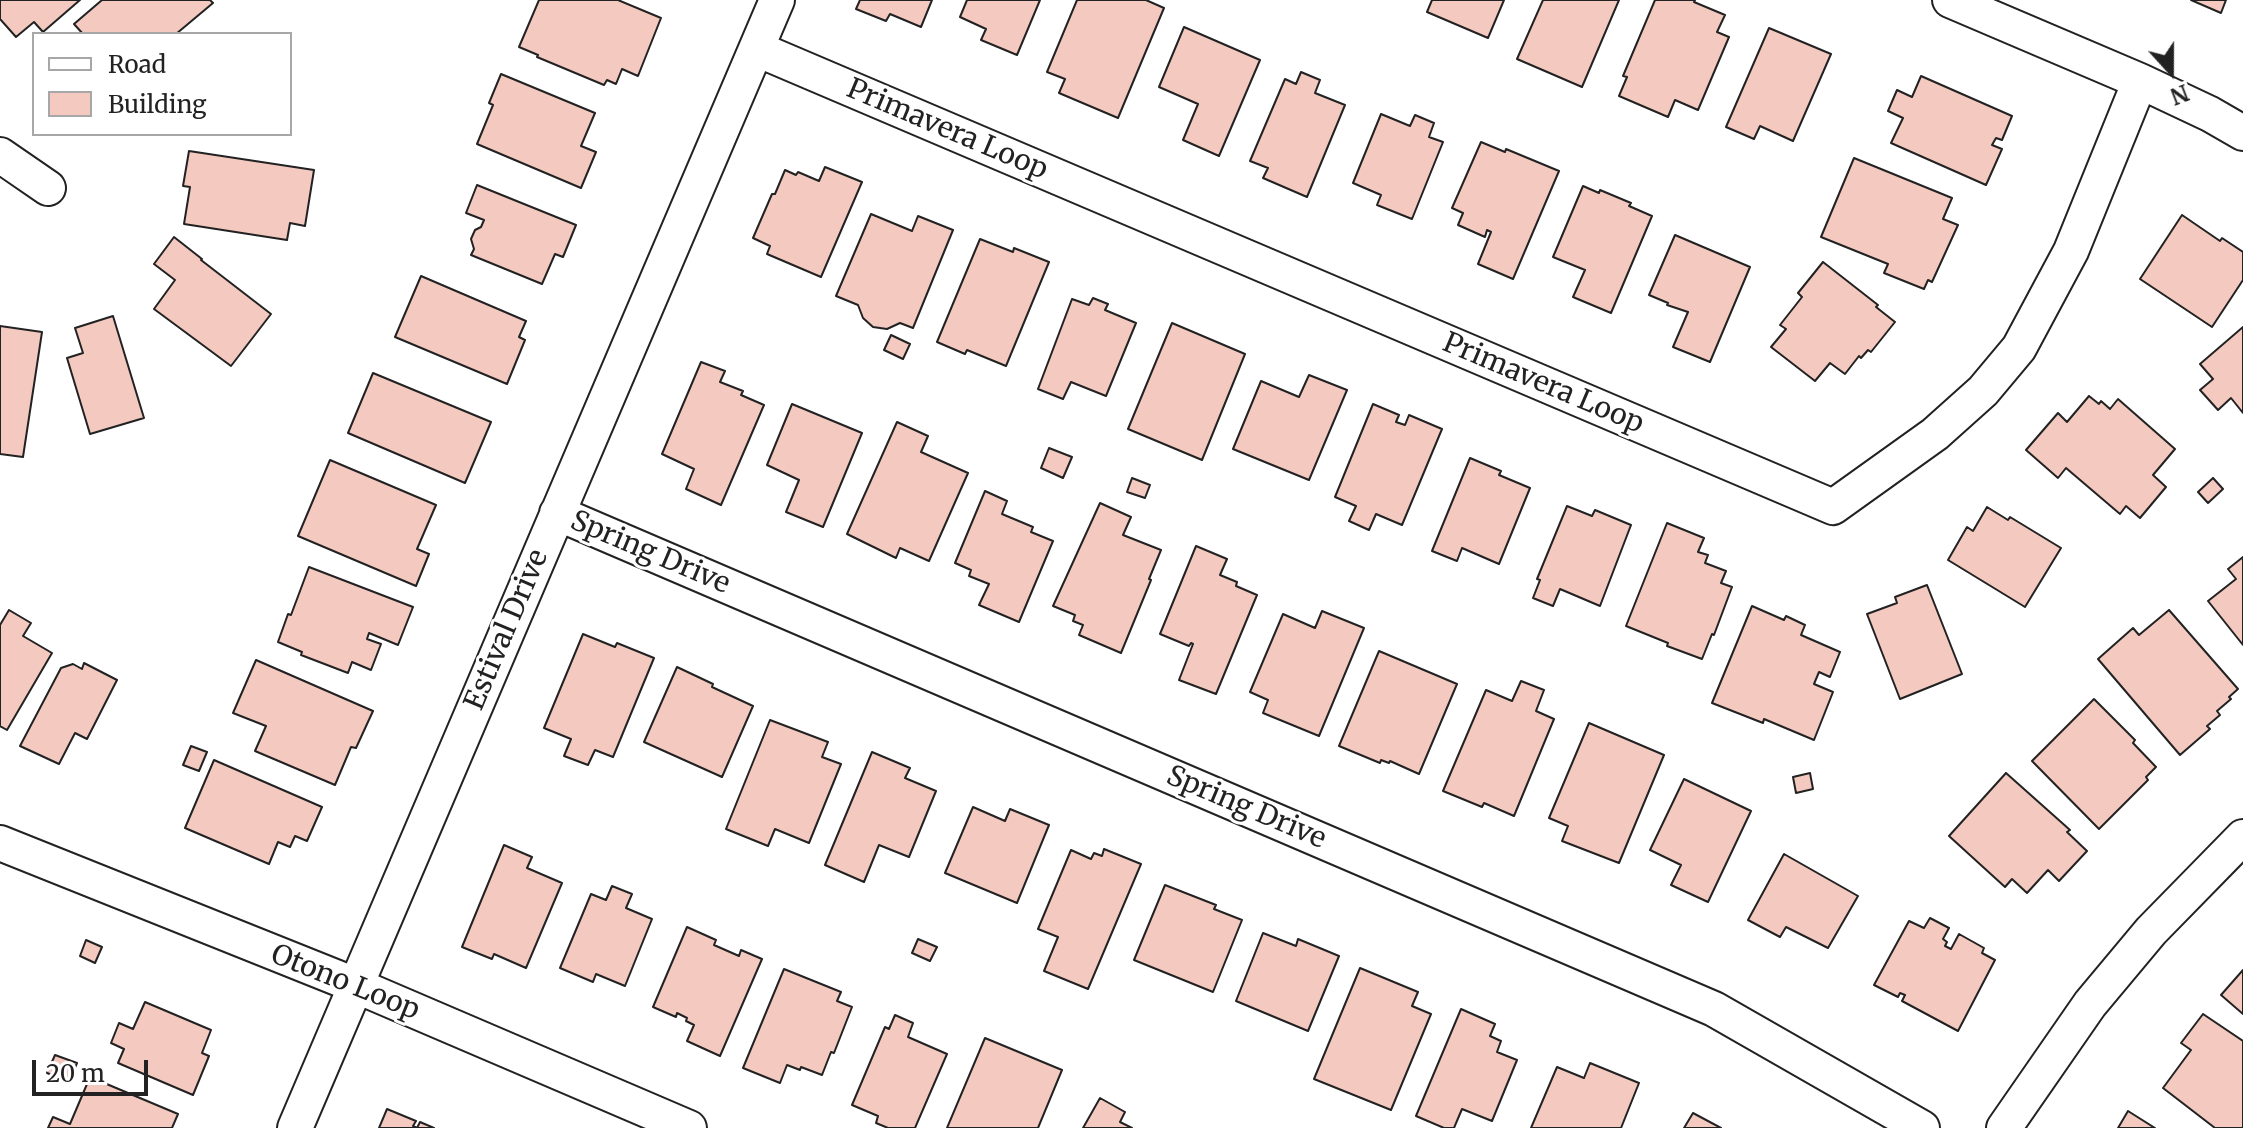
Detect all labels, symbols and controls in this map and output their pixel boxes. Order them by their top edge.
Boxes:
legend [32,32,292,136]
north arrow [2131,32,2211,112]
text: Road [108,49,166,80]
street label: Primavera Loop [842,73,1052,187]
text: N [2166,78,2193,111]
text: Building [108,89,207,120]
street label: Primavera Loop [1438,327,1648,441]
street label: Spring Drive [565,504,735,602]
street label: Estival Drive [458,545,556,715]
street label: Spring Drive [1161,759,1331,857]
street label: Otono Loop [266,938,424,1028]
scale bar [36,1044,152,1094]
text: 20 m [46,1058,105,1089]

